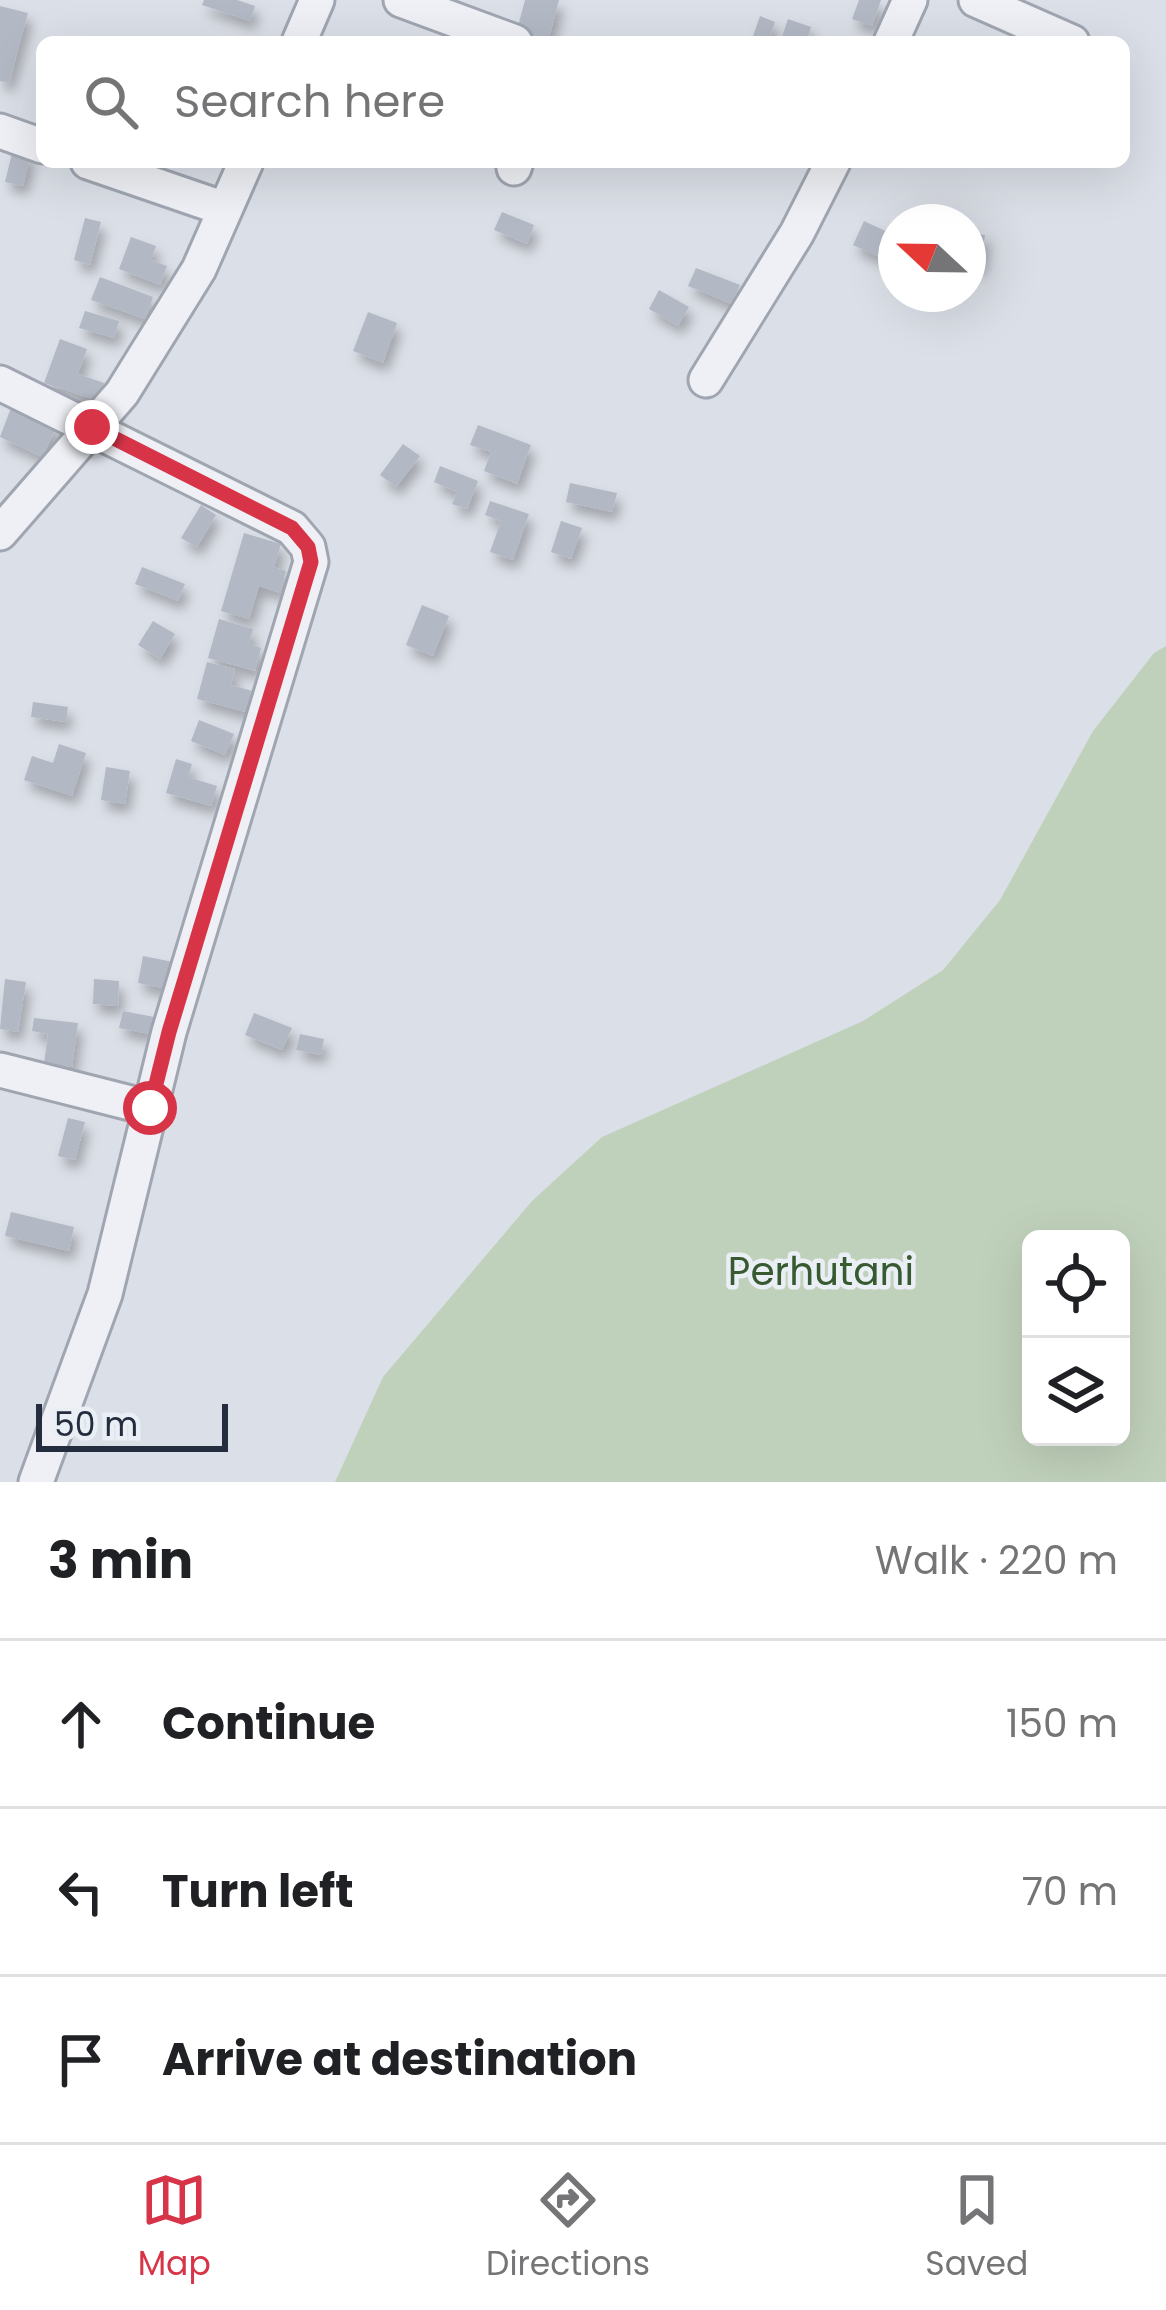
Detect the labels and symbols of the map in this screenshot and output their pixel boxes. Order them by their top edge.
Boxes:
north arrow [878,204,986,312]
route end [65,400,119,454]
route start [123,1081,177,1135]
park label: Perhutani [728,1244,914,1299]
scale bar [36,1398,228,1451]

